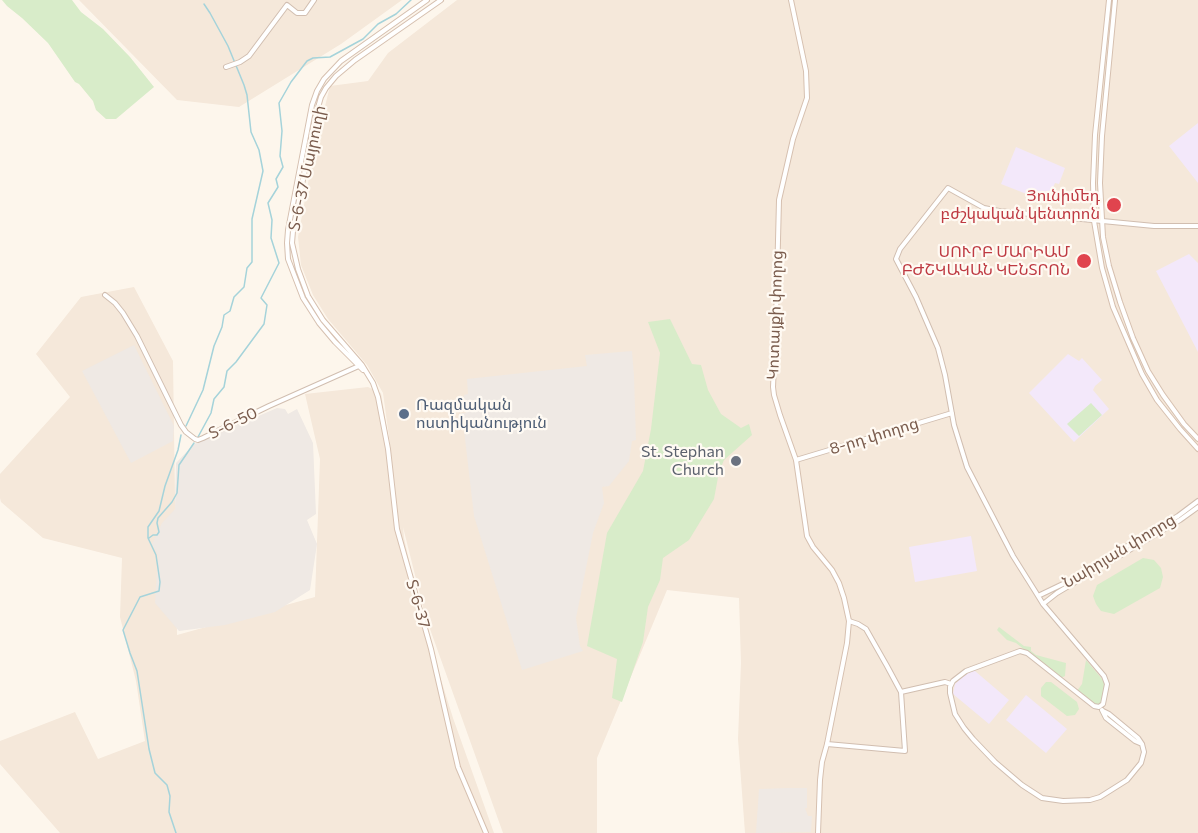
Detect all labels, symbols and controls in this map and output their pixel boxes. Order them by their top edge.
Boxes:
street label: Տ-6-37 Մայրուղի [284,103,330,233]
place label: Յունիմեդ բժշկական կենտրոն [941,186,1100,224]
marker: Յունիմեդ բժշկական կենտրոն [1105,196,1123,214]
place label: ՍՈՒՐԲ ՄԱՐԻԱՄ ԲԺՇԿԱԿԱՆ ԿԵՆՏՐՈՆ [902,242,1070,280]
street label: Կոտայքի փողոց [763,250,787,380]
marker: ՍՈՒՐԲ ՄԱՐԻԱՄ ԲԺՇԿԱԿԱՆ ԿԵՆՏՐՈՆ [1075,252,1093,270]
place label: Ռազմական ոստիկանություն [416,395,547,433]
street label: Տ-6-50 [205,403,261,443]
marker: Ռազմական ոստիկանություն [397,407,411,421]
street label: 8-րդ փողոց [827,413,921,459]
place label: St. Stephan Church [641,442,724,480]
marker: St. Stephan Church [729,454,743,468]
street label: Նաիրյան փողոց [1059,510,1179,592]
street label: Տ-6-37 [402,577,434,631]

